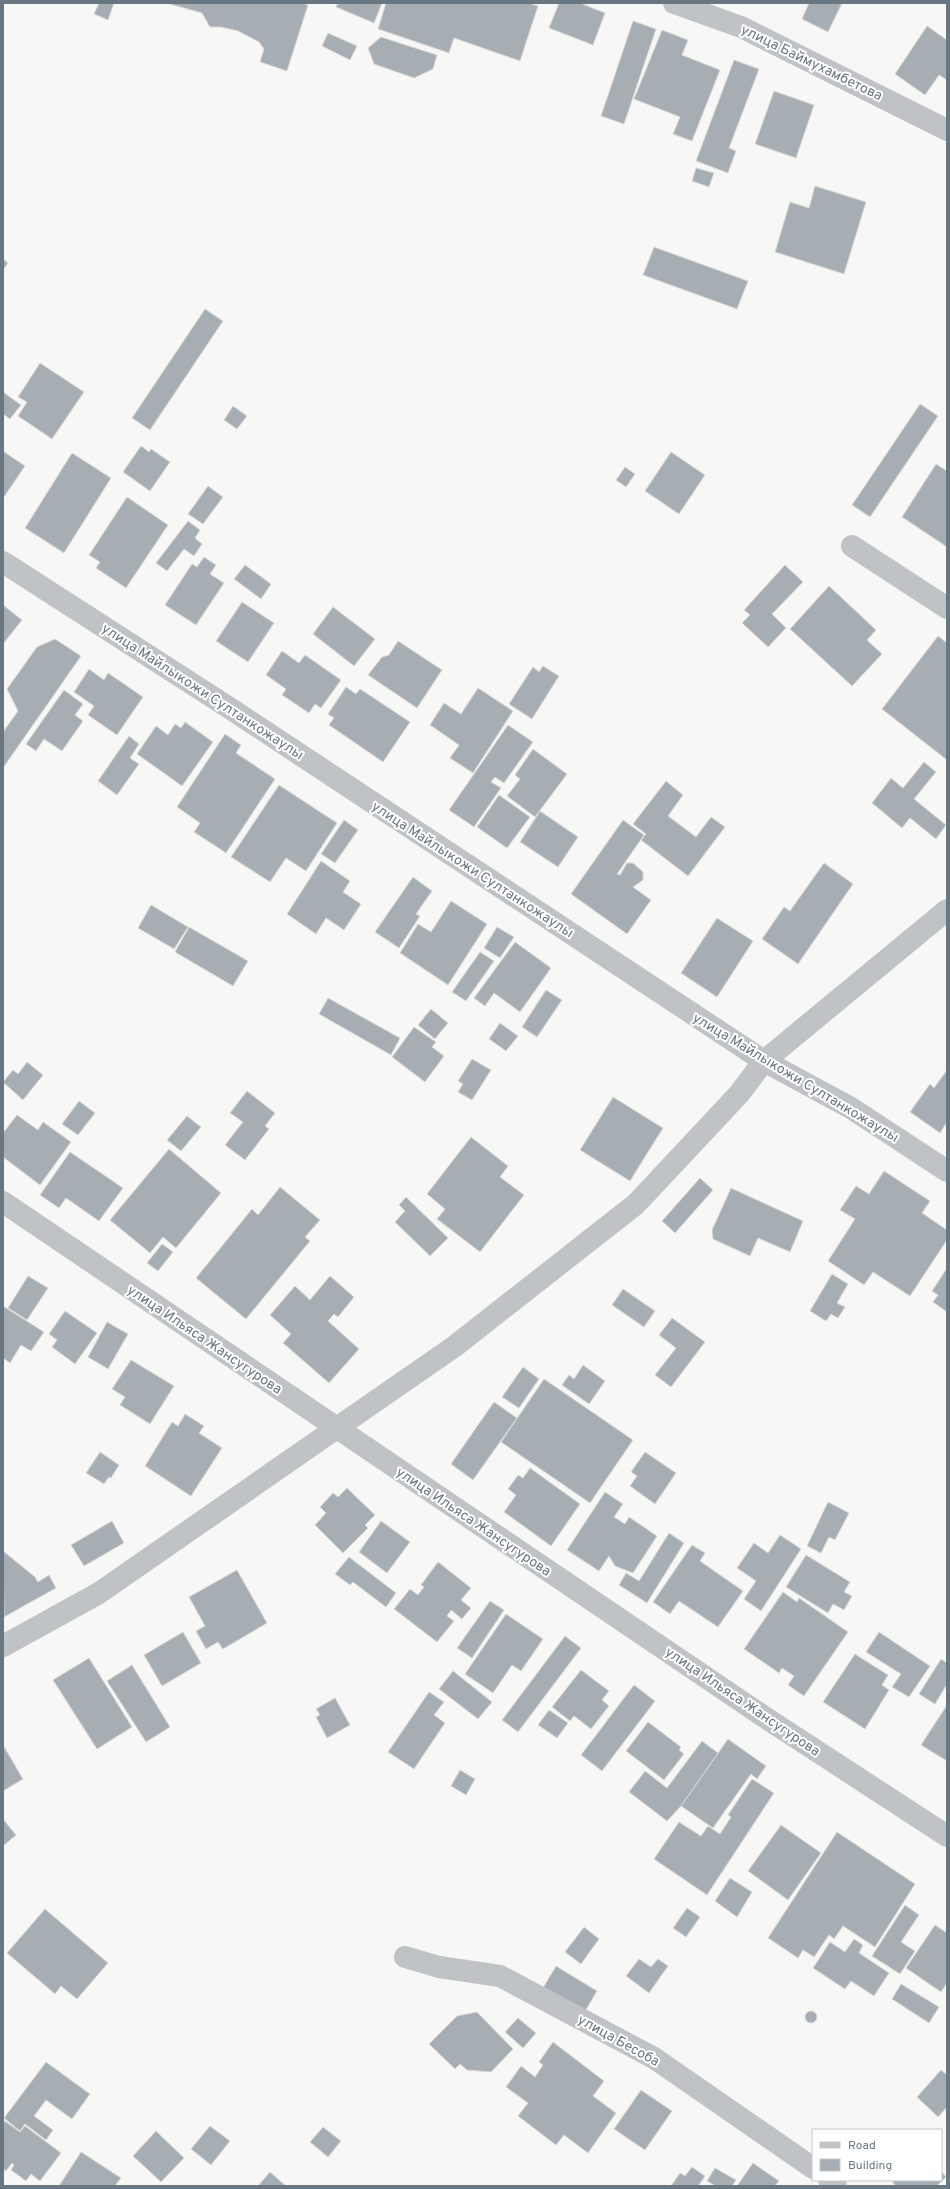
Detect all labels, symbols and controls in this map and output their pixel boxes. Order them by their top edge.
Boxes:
street label: улица Баймухамбетова [738,22,885,105]
street label: улица Майлыкожи Султанкожаулы [98,620,306,764]
street label: улица Майлыкожи Султанкожаулы [368,798,576,942]
street label: улица Майлыкожи Султанкожаулы [689,1010,901,1147]
street label: улица Ильяса Жансугурова [123,1282,285,1399]
street label: улица Ильяса Жансугурова [392,1464,554,1581]
street label: улица Ильяса Жансугурова [661,1644,823,1761]
street label: улица Бесоба [574,2012,662,2071]
legend [812,2129,942,2181]
text: Road [848,2138,876,2154]
text: Building [848,2158,892,2174]

